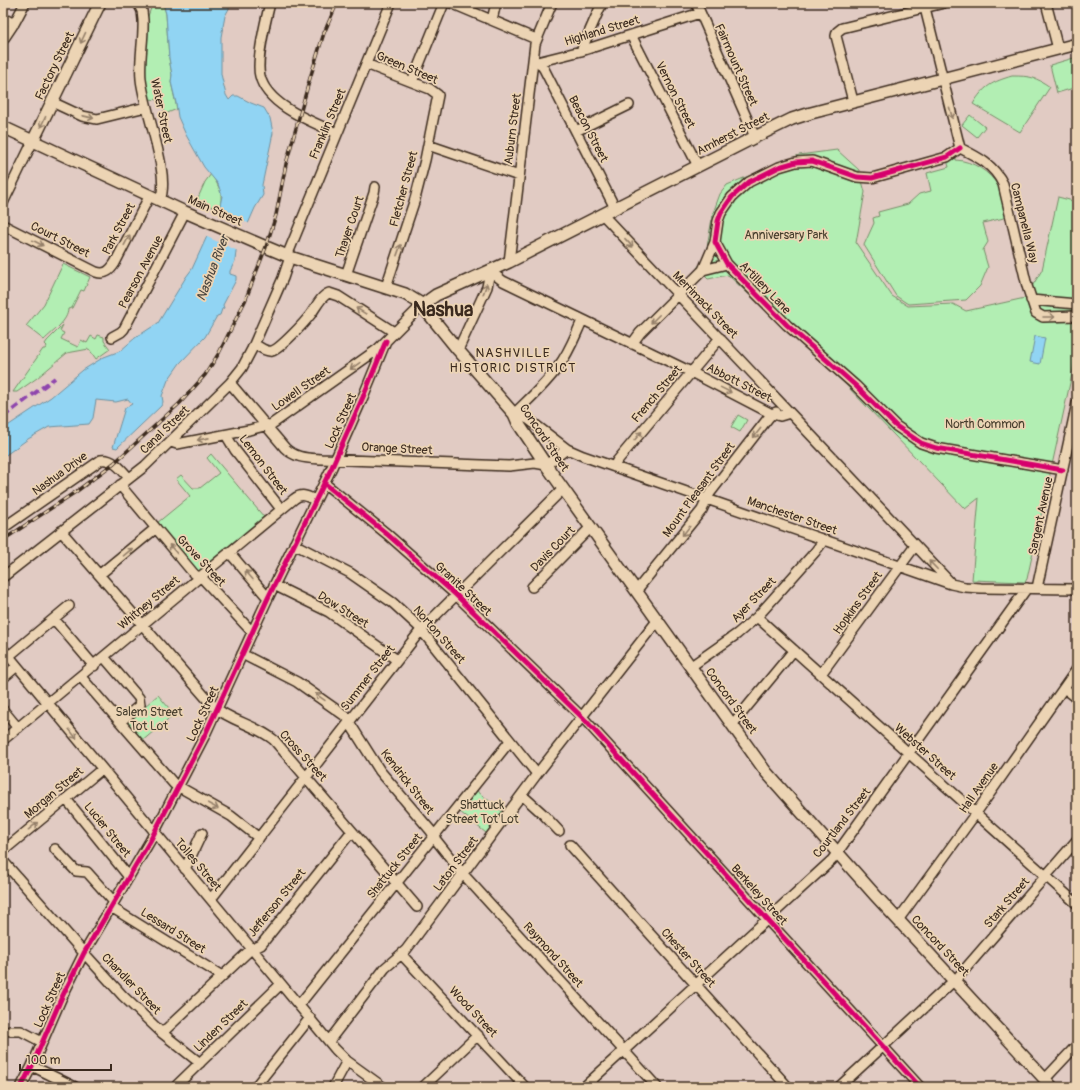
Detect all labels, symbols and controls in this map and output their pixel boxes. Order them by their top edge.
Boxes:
street label: Highland Street [563,12,641,49]
street label: Fairmount Street [711,22,761,109]
street label: Factory Street [32,29,78,103]
one-way arrow [79,32,86,44]
street label: Green Street [374,48,440,88]
street label: Vernon Street [652,59,698,131]
street label: Water Street [147,77,175,145]
street label: Franklin Street [306,86,350,162]
street label: Auburn Street [501,92,525,165]
street label: Beacon Street [565,93,611,165]
one-way arrow [948,106,955,119]
street label: Amherst Street [694,109,772,159]
one-way arrow [81,113,94,121]
one-way arrow [39,115,46,127]
street label: Fletcher Street [387,149,421,229]
street label: Campanella Way [1007,181,1041,265]
street label: Main Street [185,192,245,230]
street label: Thayer Court [332,194,368,260]
street label: Park Street [99,201,139,257]
street label: Court Street [28,219,92,261]
park label: Anniversary Park [744,228,828,243]
water label: Nashua River [193,231,234,303]
street label: Pearson Avenue [116,233,167,311]
one-way arrow [124,234,131,246]
one-way arrow [624,238,634,248]
one-way arrow [32,240,44,247]
one-way arrow [395,244,403,256]
street label: Artillery Lane [736,259,794,318]
street label: Merrimack Street [669,268,741,342]
one-way arrow [482,283,490,295]
district label: Nashua [413,297,473,322]
one-way arrow [355,307,367,315]
one-way arrow [1042,313,1055,321]
one-way arrow [650,314,660,324]
district label: NASHVILLE HISTORIC DISTRICT [449,345,577,376]
street label: Abbott Street [704,360,774,406]
one-way arrow [350,362,361,370]
street label: French Street [629,362,686,426]
street label: Lowell Street [269,363,333,415]
one-way arrow [720,387,732,394]
street label: Lock Street [322,391,360,451]
street label: Concord Street [516,401,572,475]
street label: Canal Street [137,403,193,457]
park label: North Common [945,417,1025,432]
one-way arrow [752,427,761,438]
one-way arrow [633,431,642,442]
street label: Lemon Street [235,432,291,498]
one-way arrow [197,435,210,443]
street label: Orange Street [361,440,433,458]
street label: Mount Pleasant Street [660,440,739,540]
street label: Nashua Drive [29,449,91,499]
street label: Sargent Avenue [1025,475,1057,556]
street label: Manchester Street [745,494,839,538]
street label: Davis Court [528,523,579,575]
one-way arrow [681,525,690,536]
street label: Grove Street [173,532,229,590]
one-way arrow [168,543,177,554]
one-way arrow [122,547,133,556]
street label: Granite Street [431,559,495,619]
one-way arrow [928,560,938,570]
street label: Hopkins Street [830,569,886,637]
one-way arrow [244,570,253,580]
street label: Whitney Street [115,573,183,633]
street label: Ayer Street [729,574,780,626]
street label: Dow Street [315,589,371,632]
street label: Norton Street [410,603,468,667]
street label: Summer Street [338,642,398,714]
street label: Concord Street [702,665,760,737]
street label: Lock Street [184,684,222,744]
one-way arrow [315,693,326,701]
park label: Salem Street Tot Lot [115,705,183,734]
street label: Webster Street [891,720,959,784]
street label: Cross Street [276,727,330,785]
one-way arrow [69,728,78,739]
street label: Kendrick Street [377,747,437,818]
street label: Hall Avenue [956,760,1002,816]
street label: Morgan Street [21,764,87,822]
street label: Courtland Street [810,785,874,861]
park label: Shattuck Street Tot Lot [445,798,519,827]
street label: Lucier Street [80,799,134,861]
one-way arrow [207,803,219,810]
one-way arrow [28,822,39,830]
street label: Shattuck Street [364,830,426,902]
street label: Laton Street [430,833,482,895]
street label: Tolles Street [171,835,225,895]
street label: Berkeley Street [728,861,790,929]
street label: Jefferson Street [245,866,309,940]
street label: Stark Street [981,875,1033,931]
street label: Lessard Street [138,905,209,957]
street label: Concord Street [908,912,972,980]
street label: Raymond Street [520,919,586,991]
street label: Chester Street [658,925,719,991]
street label: Chandler Street [98,950,164,1018]
street label: Lock Street [31,970,69,1030]
street label: Wood Street [446,983,500,1041]
street label: Linden Street [191,996,251,1055]
scale bar [20,1046,111,1072]
text: 100 m [26,1053,61,1068]

